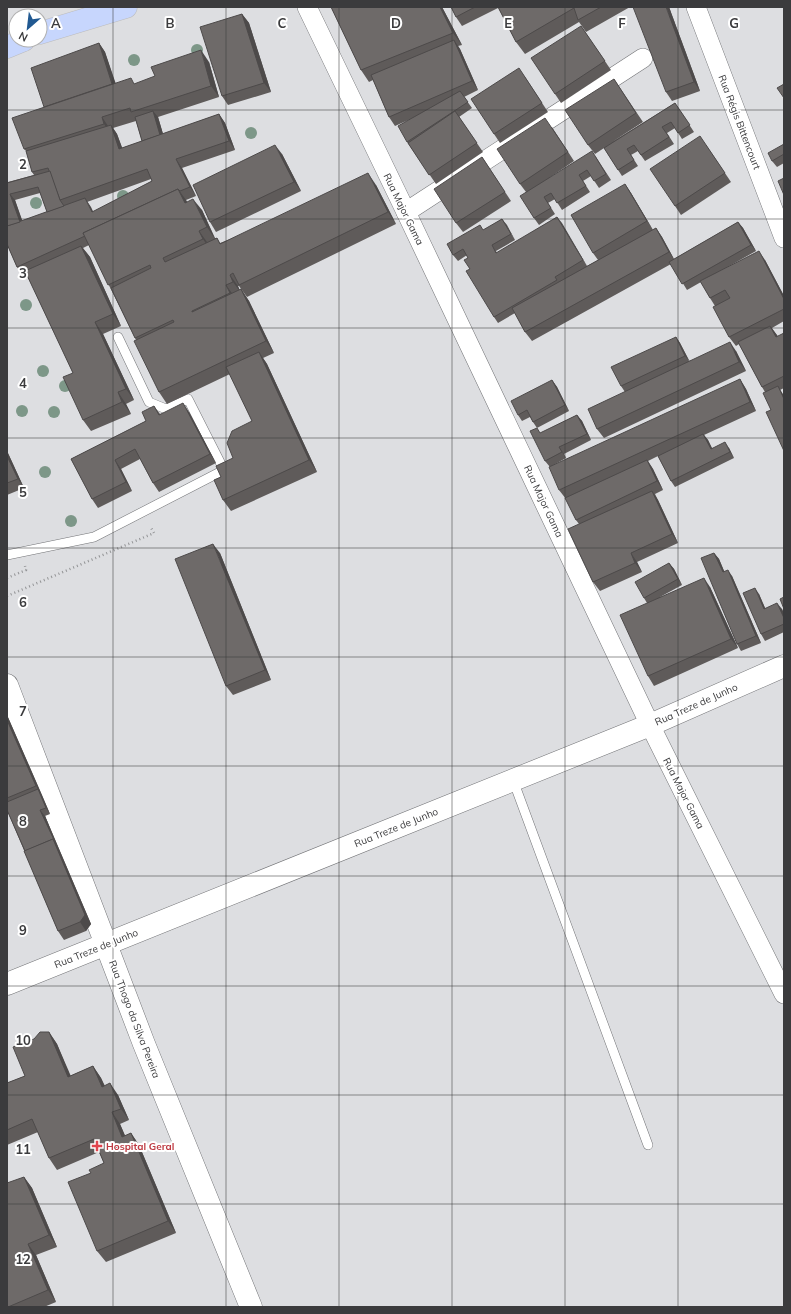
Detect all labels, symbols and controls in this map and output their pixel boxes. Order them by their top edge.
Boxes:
north arrow [8,8,48,48]
text: A [51,15,61,31]
text: B [166,15,175,31]
text: C [278,15,287,31]
text: D [391,15,401,31]
text: E [504,15,512,31]
text: F [618,15,626,31]
text: G [729,15,739,31]
text: N [16,29,30,45]
street label: Rua Régis Bittencourt [715,73,764,172]
text: 2 [19,156,27,172]
street label: Rua Major Gama [381,171,427,247]
text: 3 [19,265,27,281]
text: 4 [19,375,27,391]
street label: Rua Major Gama [521,463,566,539]
text: 5 [19,484,27,500]
text: 6 [19,594,27,610]
street label: Rua Treze de Junho [653,680,740,729]
text: 7 [19,703,27,719]
street label: Rua Major Gama [660,755,707,831]
street label: Rua Treze de Junho [352,805,440,850]
text: 8 [19,813,27,829]
text: 9 [19,922,27,938]
street label: Rua Treze de Junho [52,926,140,971]
street label: Rua Thogo da Silva Pereira [106,958,163,1080]
text: 10 [15,1032,31,1048]
marker: Hospital Geral [91,1140,103,1152]
place label: Hospital Geral [106,1140,174,1153]
text: 11 [15,1141,31,1157]
text: 12 [15,1251,31,1267]

